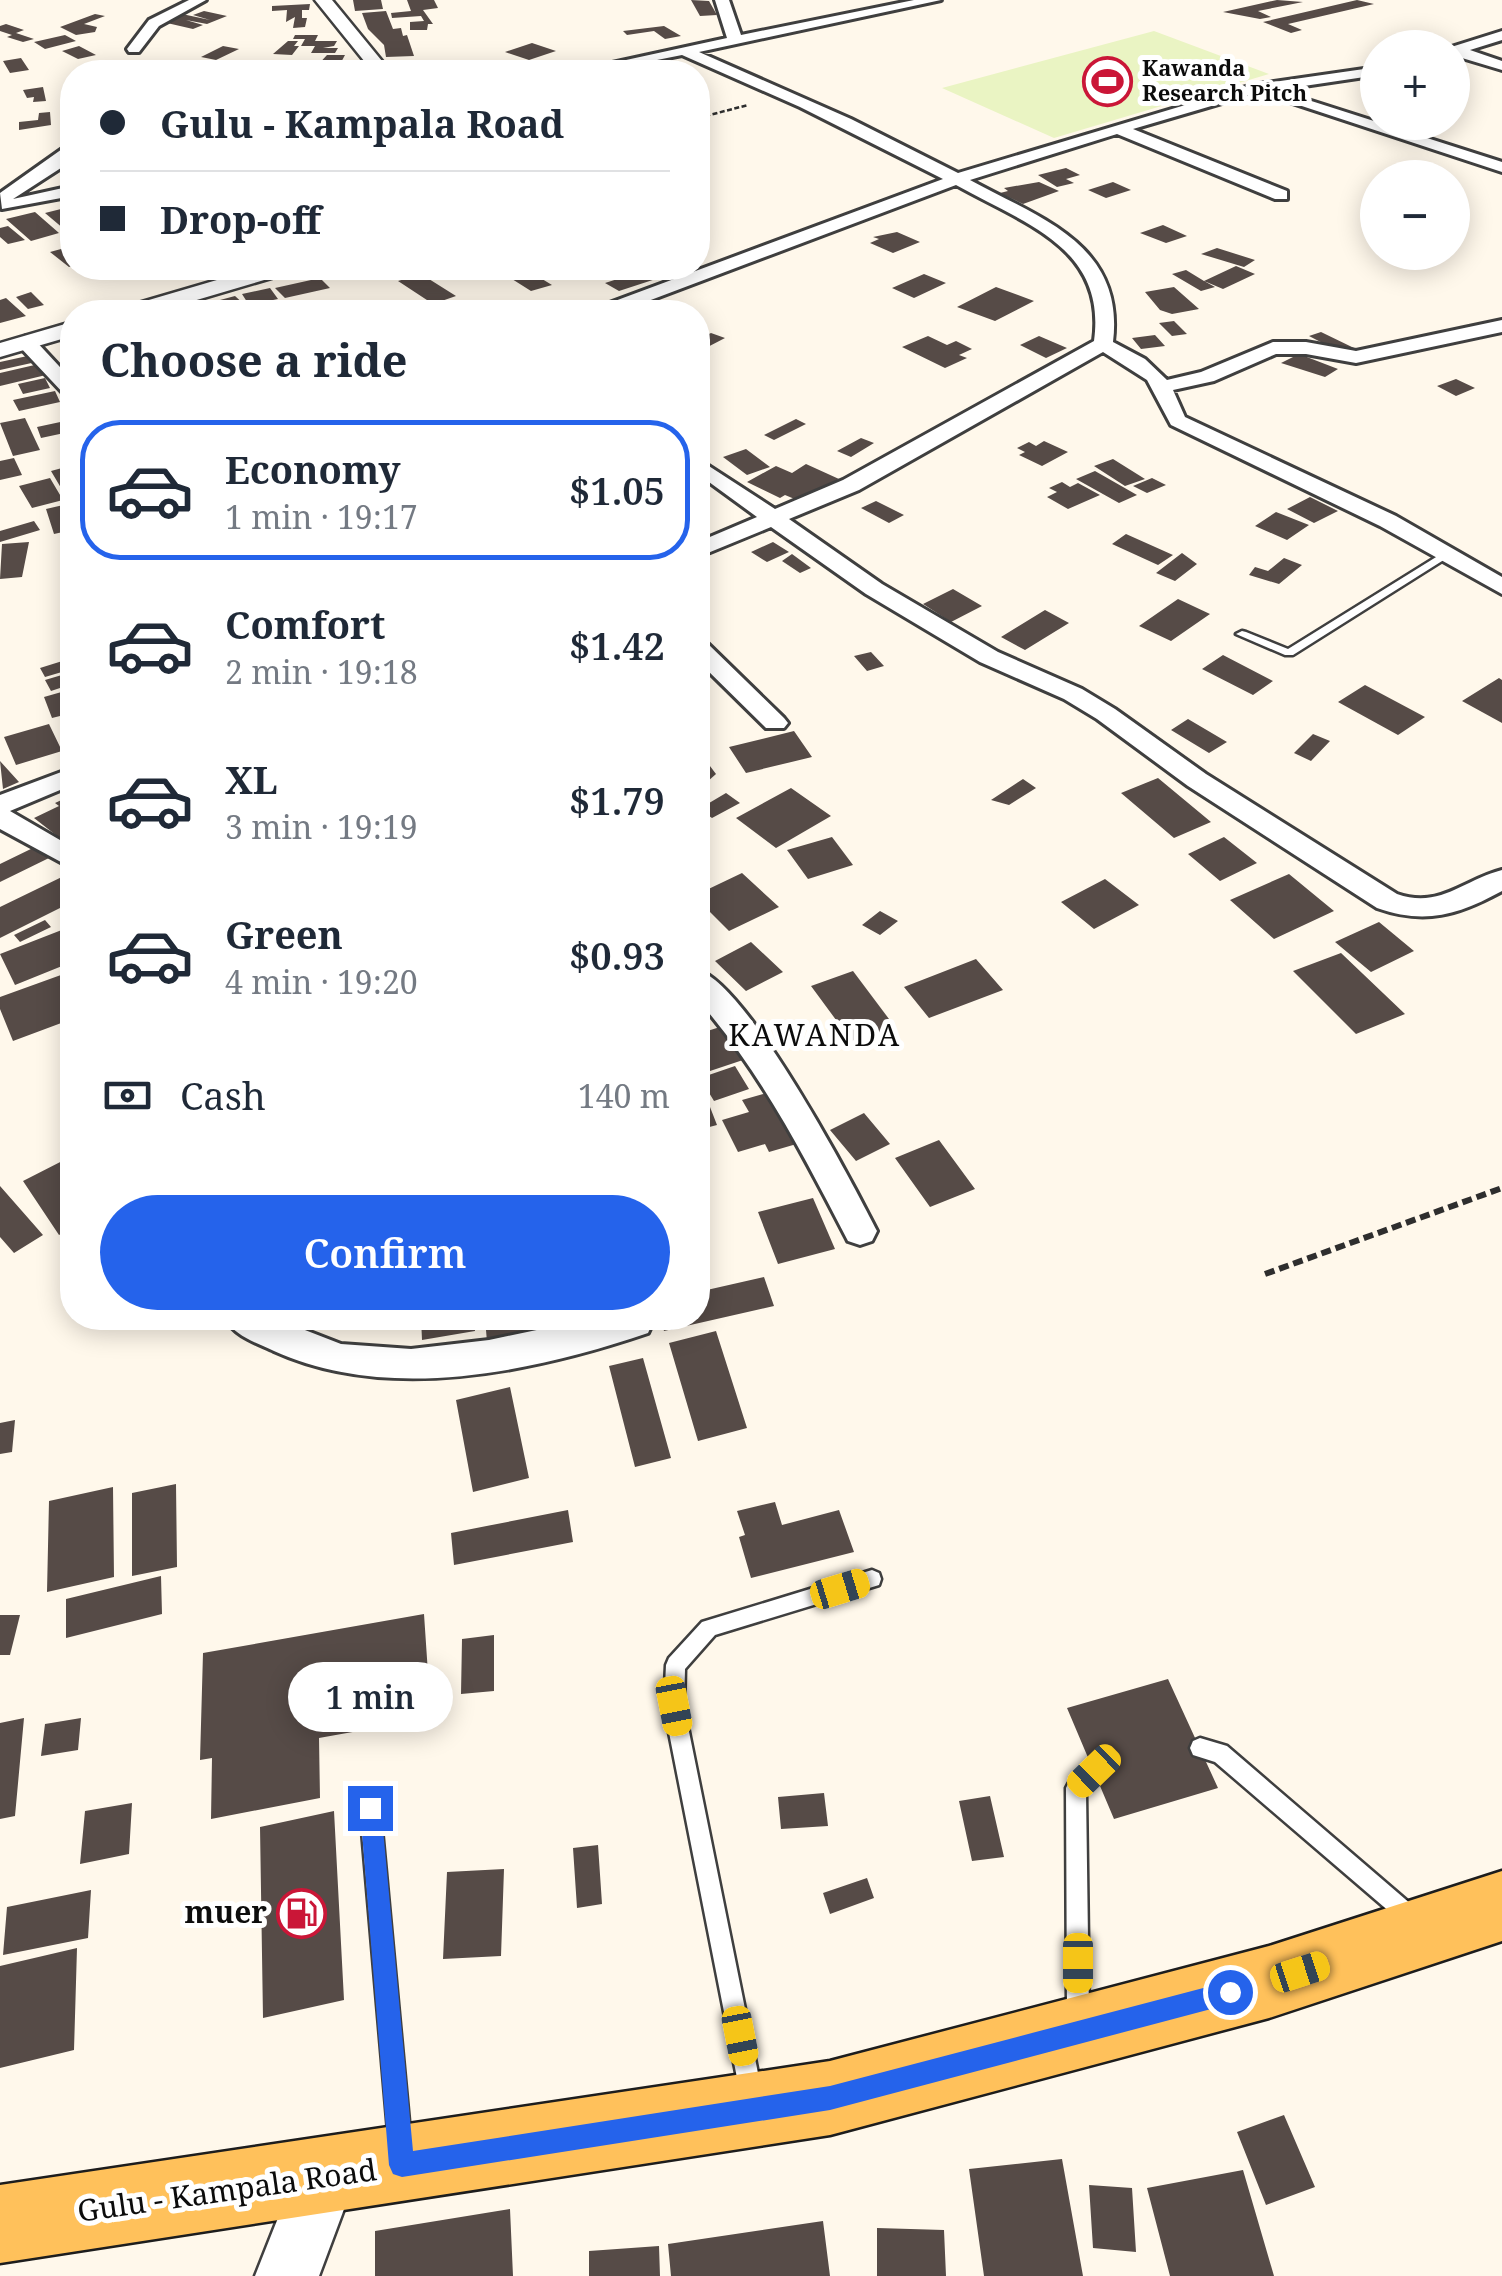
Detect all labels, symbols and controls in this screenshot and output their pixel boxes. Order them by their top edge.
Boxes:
map controls [1360,30,1470,270]
button: + [1360,30,1470,140]
place label: Kawanda Research Pitch [1142,52,1307,107]
sports icon: Kawanda Research Pitch [1081,55,1133,107]
text: Gulu - Kampala Road [160,97,564,149]
button: − [1360,160,1470,270]
text: Drop-off [160,193,321,245]
text: Choose a ride [100,329,408,390]
text: Economy [225,443,401,495]
icon: car [105,445,195,535]
text: $1.05 [569,464,665,516]
text: 1 min · 19:17 [225,495,418,538]
text: Comfort [225,598,385,650]
icon: car [105,600,195,690]
text: $1.42 [569,619,665,671]
text: 2 min · 19:18 [225,650,418,693]
text: XL [225,753,278,805]
icon: car [105,755,195,845]
text: $1.79 [569,774,665,826]
text: 3 min · 19:19 [225,805,418,848]
text: Green [225,908,343,960]
icon: car [105,910,195,1000]
text: $0.93 [569,929,665,981]
text: 4 min · 19:20 [225,960,418,1003]
district label: KAWANDA [728,1014,902,1055]
icon: cash [100,1068,155,1123]
text: Cash [180,1069,266,1121]
text: 140 m [578,1074,670,1117]
button: Confirm [100,1195,670,1310]
car [807,1566,873,1612]
callout: 1 min [288,1663,452,1733]
car [654,1674,694,1738]
text: 1 min [326,1675,415,1718]
car [1062,1739,1126,1803]
route end [348,1786,393,1831]
fuel station icon: muer [276,1887,328,1939]
place label: muer [185,1891,267,1932]
car [1063,1933,1093,1993]
car [1267,1948,1333,1996]
route start [1208,1970,1253,2015]
car [720,2004,760,2068]
street label: Gulu - Kampala Road [75,2148,379,2231]

